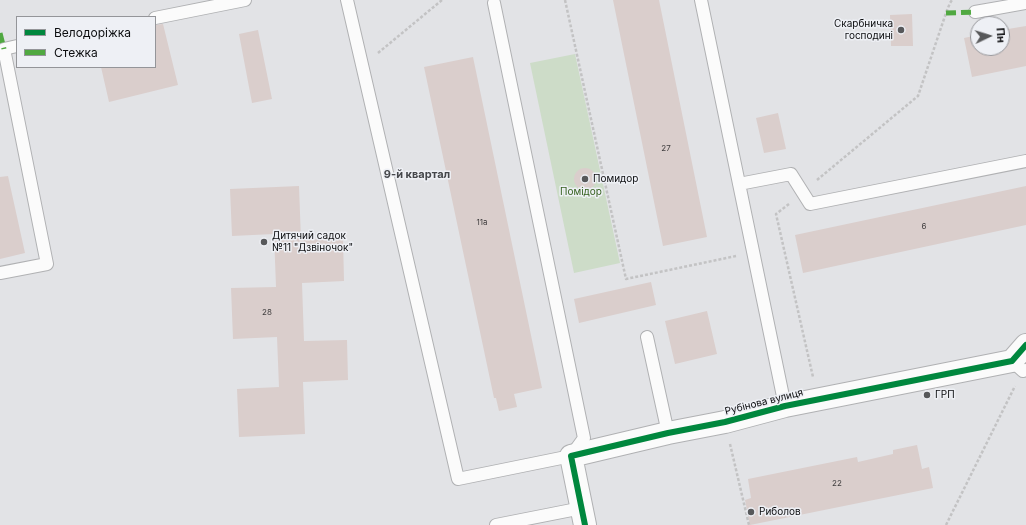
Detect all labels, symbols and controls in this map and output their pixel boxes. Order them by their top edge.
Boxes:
legend [16,16,156,68]
north arrow [970,16,1010,56]
place label: Скарбничка господині [834,18,893,42]
text: Велодоріжка [54,25,131,40]
marker: Скарбничка господині [896,25,906,35]
text: Пн [993,27,1008,43]
text: Стежка [54,45,98,60]
house number: 27 [661,144,671,154]
district label: 9-й квартал [384,168,450,182]
place label: Помидор [593,173,638,185]
marker: Помидор [580,174,590,184]
park label: Помідор [560,186,602,198]
house number: 11а [476,218,488,228]
house number: 6 [922,222,926,232]
place label: Дитячий садок №11 "Дзвіночок" [272,230,353,254]
marker: Дитячий садок №11 "Дзвіночок" [259,237,269,247]
house number: 28 [262,308,272,318]
street label: Рубінова вулиця [724,386,804,418]
place label: ГРП [935,389,955,401]
marker: ГРП [922,390,932,400]
house number: 22 [832,479,842,489]
place label: Риболов [759,506,801,518]
marker: Риболов [746,507,756,517]

